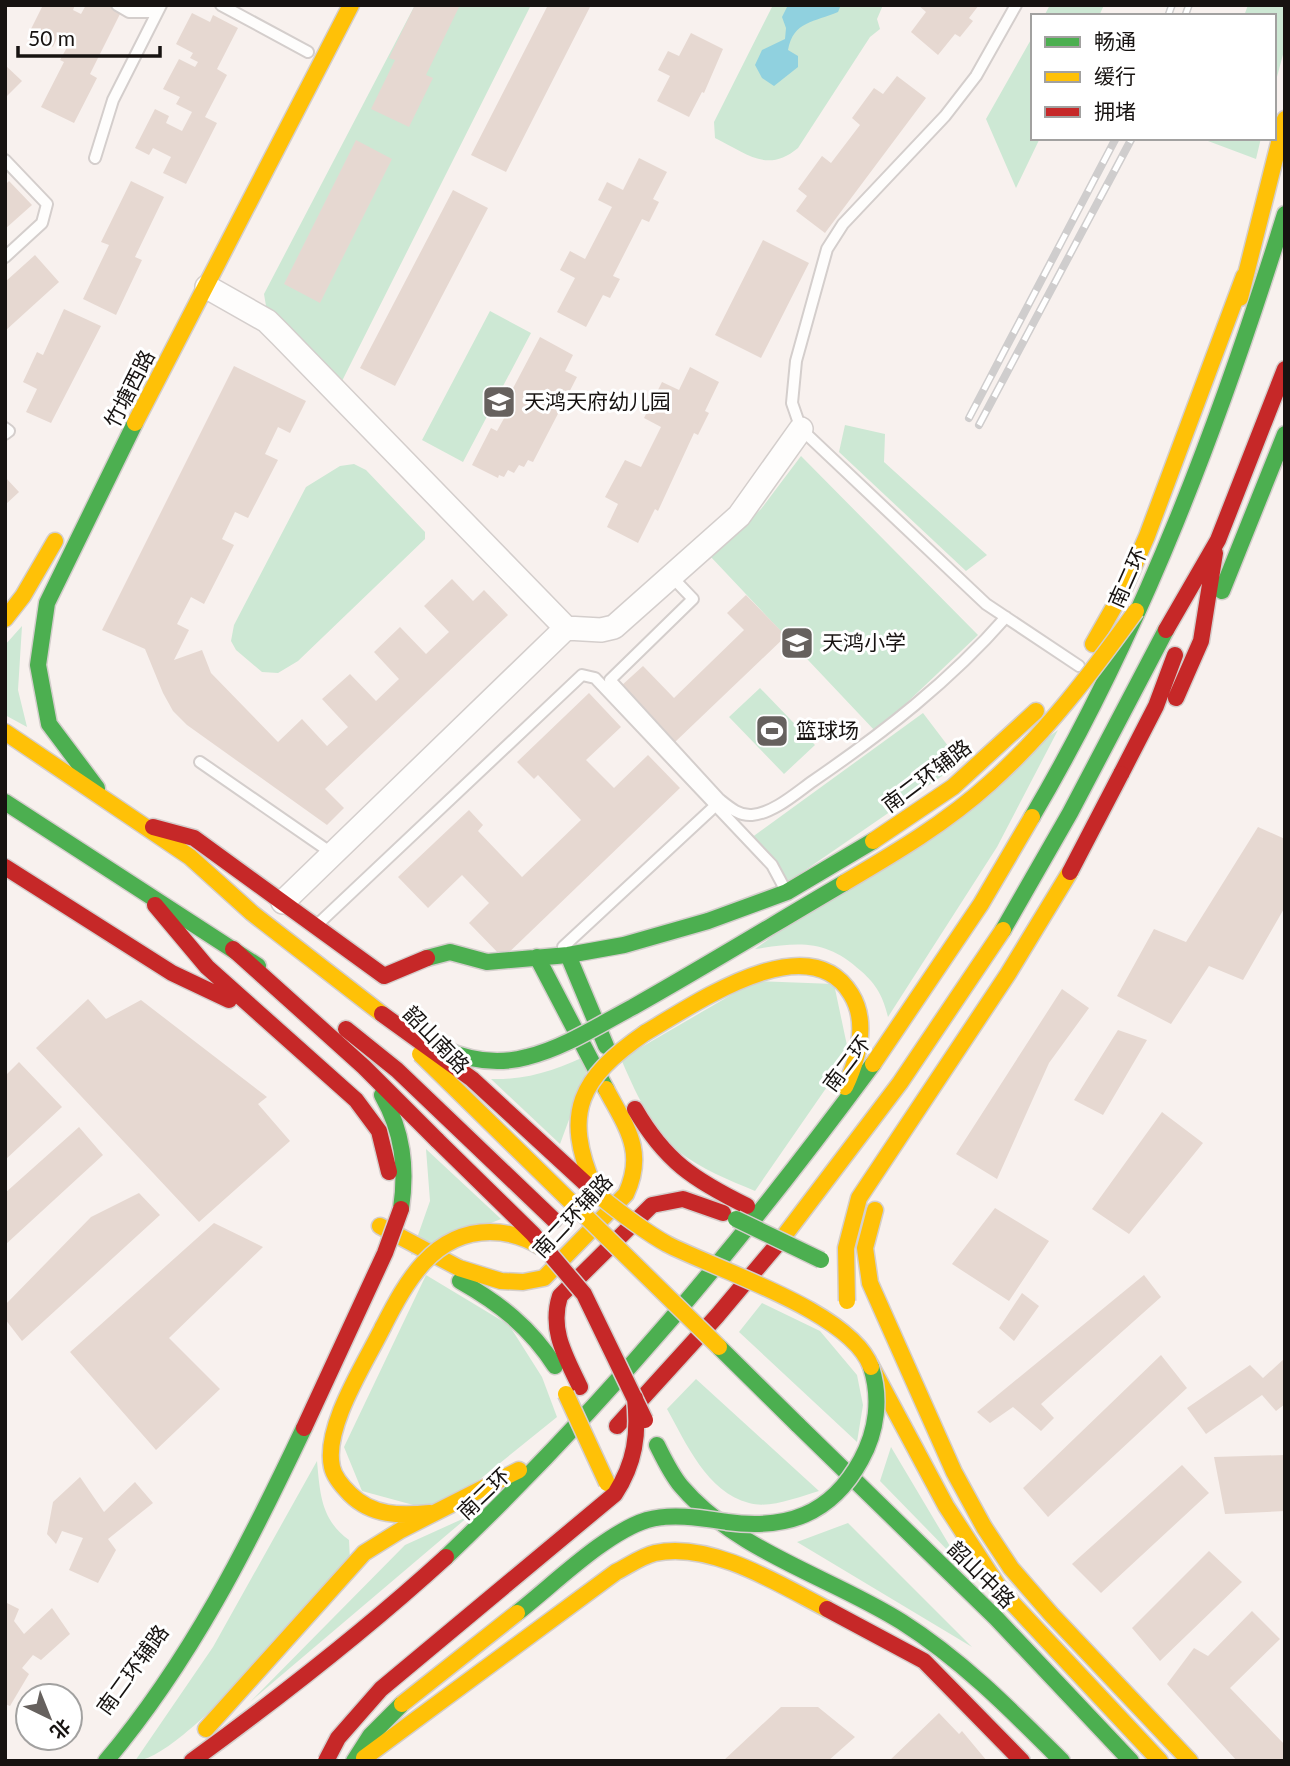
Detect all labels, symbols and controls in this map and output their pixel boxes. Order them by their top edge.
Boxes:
scale bar [18,14,159,58]
legend [1031,14,1276,140]
text: 50 m [28,25,75,50]
text: 畅通 [1094,28,1136,53]
text: 缓行 [1094,63,1136,88]
text: 拥堵 [1094,98,1136,123]
street label: 竹塘西路 [98,345,159,431]
school or university icon: 天鸿天府幼儿园 [480,383,518,421]
place label: 天鸿天府幼儿园 [524,388,671,413]
street label: 南二环 [1102,544,1151,611]
school or university icon: 天鸿小学 [778,624,816,662]
place label: 天鸿小学 [822,629,906,654]
sports icon: 篮球场 [753,712,791,750]
place label: 篮球场 [796,717,859,742]
street label: 南二环辅路 [877,733,976,816]
street label: 韶山南路 [399,1000,475,1078]
street label: 南二环 [817,1030,875,1096]
street label: 南二环辅路 [527,1168,617,1262]
street label: 南二环 [452,1462,514,1524]
street label: 韶山中路 [944,1535,1021,1612]
street label: 南二环辅路 [91,1619,173,1719]
north arrow [14,1682,84,1752]
text: 北 [46,1715,76,1745]

